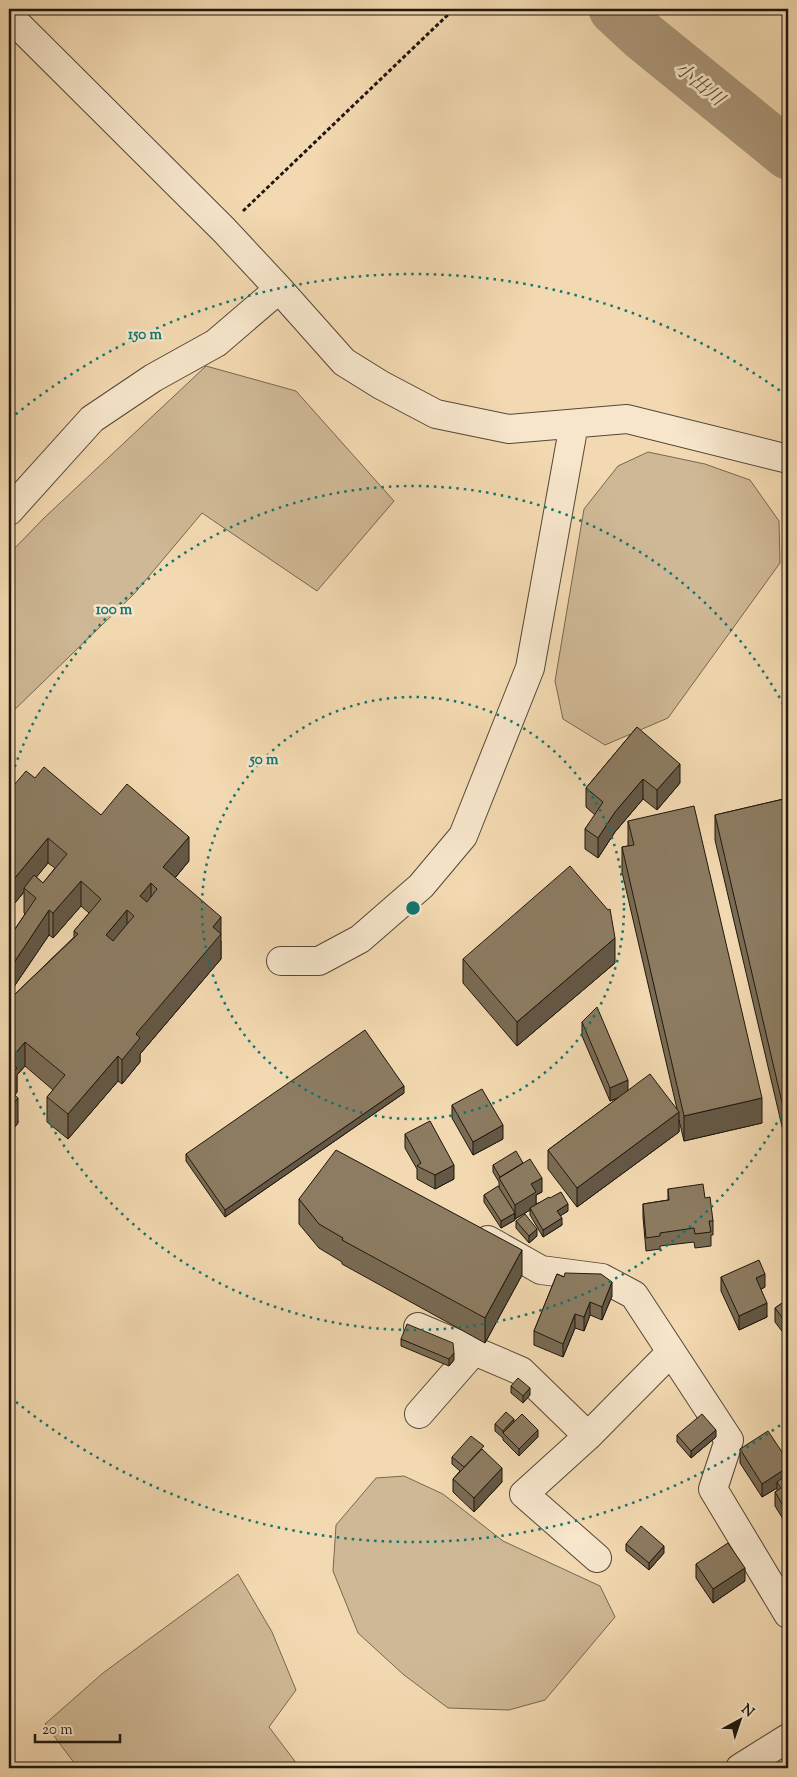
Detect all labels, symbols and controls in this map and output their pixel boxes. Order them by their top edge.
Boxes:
water label: 小出川 [668,57,731,115]
text: 150 m [128,325,162,346]
text: 100 m [96,600,133,621]
text: 50 m [249,750,279,771]
centre of rings [404,899,422,917]
north arrow [714,1694,764,1744]
text: N [736,1700,758,1723]
scale bar [35,1712,120,1744]
text: 20 m [42,1720,73,1741]

